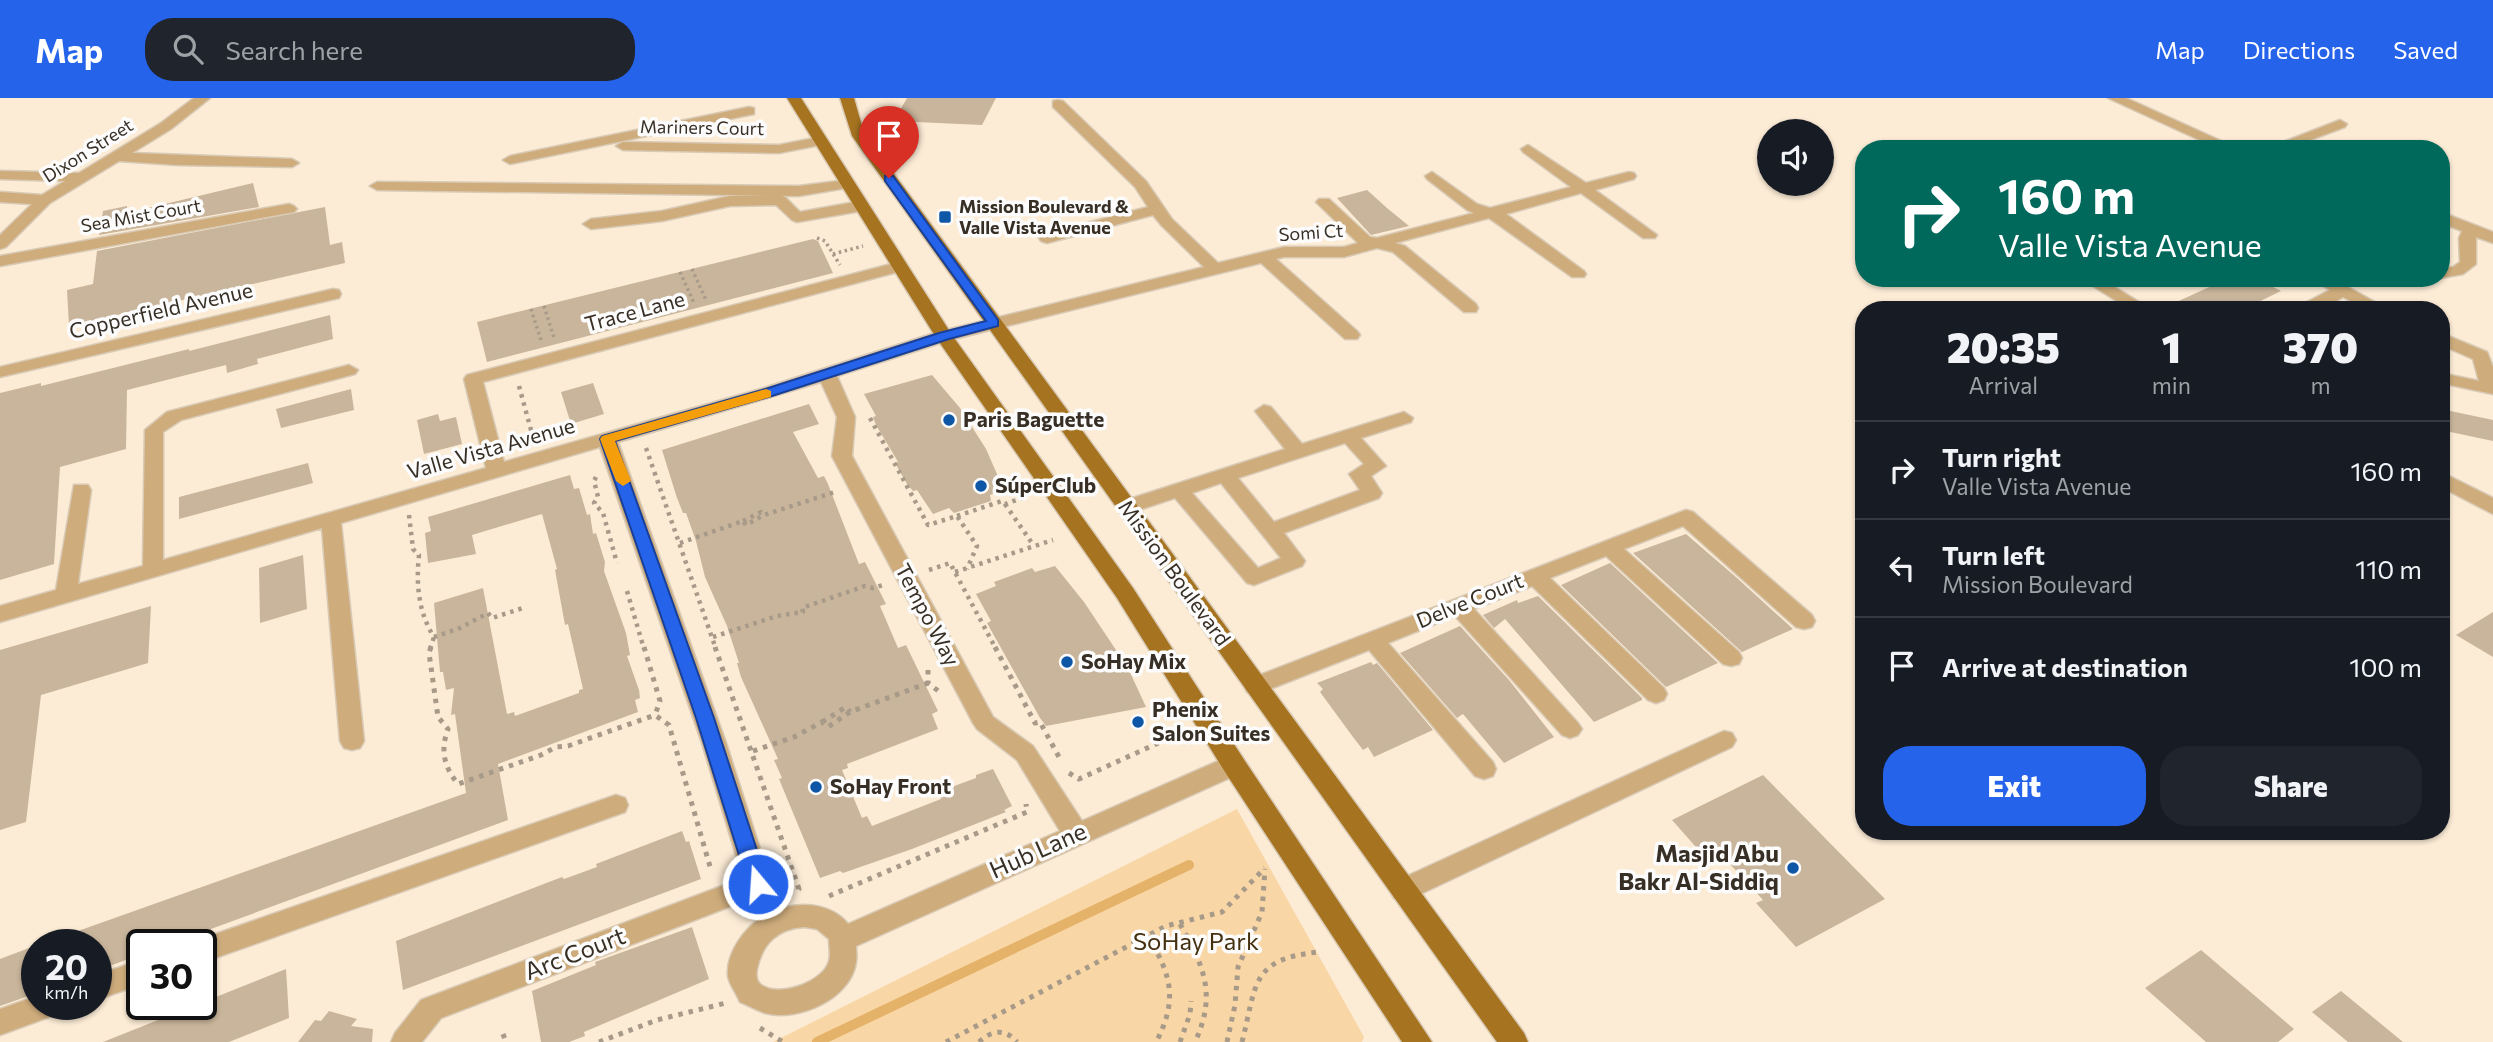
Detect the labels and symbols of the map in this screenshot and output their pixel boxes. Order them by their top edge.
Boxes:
pin [859,106,919,178]
street label: Dixon Street [38,114,137,187]
street label: Mariners Court [640,115,764,139]
street label: Sea Mist Court [79,194,203,236]
place label: Mission Boulevard & Valle Vista Avenue [959,195,1129,238]
marker: Mission Boulevard & Valle Vista Avenue [937,209,953,225]
street label: Somi Ct [1278,219,1344,245]
street label: Copperfield Avenue [67,276,255,343]
street label: Trace Lane [582,285,687,336]
place label: Paris Baguette [963,406,1104,431]
street label: Valle Vista Avenue [404,412,577,483]
marker: Paris Baguette [941,412,957,428]
place label: SúperClub [995,472,1096,497]
marker: SúperClub [973,478,989,494]
street label: Mission Boulevard [1114,494,1237,650]
street label: Tempo Way [891,559,966,670]
street label: Delve Court [1412,567,1527,632]
place label: SoHay Mix [1081,648,1186,673]
marker: SoHay Mix [1059,654,1075,670]
place label: Phenix Salon Suites [1152,696,1270,745]
marker: Phenix Salon Suites [1130,714,1146,730]
place label: SoHay Front [830,773,951,798]
marker: SoHay Front [808,779,824,795]
street label: Hub Lane [984,815,1090,884]
place label: Masjid Abu Bakr Al-Siddiq [1618,838,1779,895]
position arrow [721,847,795,921]
marker: Masjid Abu Bakr Al-Siddiq [1785,860,1801,876]
street label: Arc Court [520,920,629,985]
park label: SoHay Park [1133,926,1259,955]
speed limit sign: 30 [126,929,217,1020]

